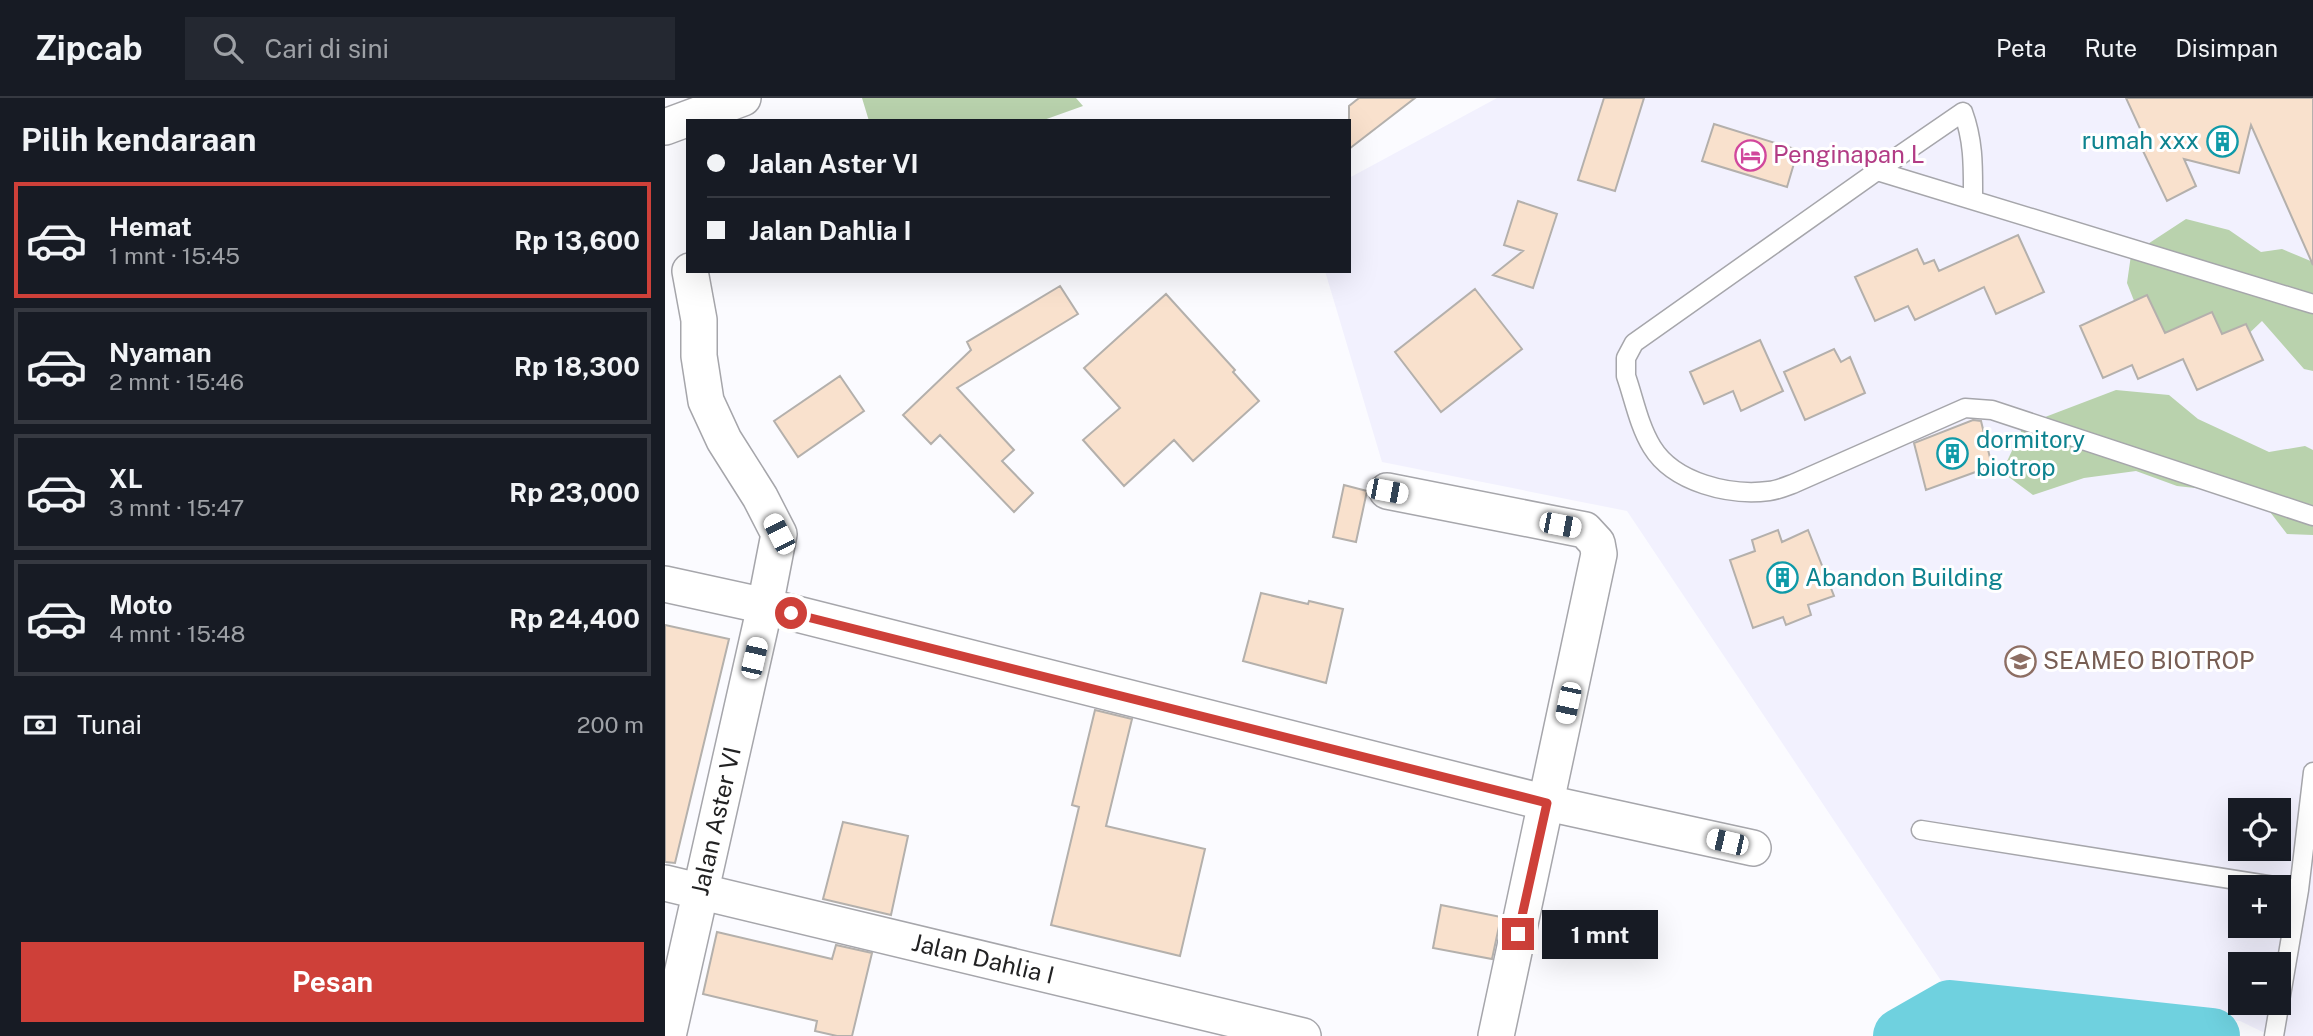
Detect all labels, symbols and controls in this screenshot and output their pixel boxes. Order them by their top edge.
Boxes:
search box [185,17,675,80]
text: Zipcab [35,29,143,67]
icon: search [209,29,247,67]
text: Cari di sini [265,33,389,64]
text: Peta [1996,34,2047,62]
text: Rute [2085,34,2137,62]
text: Disimpan [2175,34,2278,62]
text: Pilih kendaraan [21,121,256,158]
building icon: rumah xxx [2205,124,2239,158]
place label: rumah xxx [2082,126,2199,154]
hotel icon: Penginapan L [1733,138,1767,172]
place label: Penginapan L [1773,140,1925,168]
text: Jalan Aster VI [749,148,919,179]
icon: car [25,209,88,272]
text: Hemat [109,211,192,242]
text: Jalan Dahlia I [749,215,911,246]
text: Rp 13,600 [514,225,640,256]
text: 1 mnt · 15:45 [109,242,240,269]
icon: car [25,335,88,398]
text: Nyaman [109,337,212,368]
text: Rp 18,300 [514,351,640,382]
text: 2 mnt · 15:46 [109,368,244,395]
place label: dormitory biotrop [1976,425,2085,481]
building icon: dormitory biotrop [1936,437,1970,471]
icon: car [25,461,88,524]
text: XL [109,463,143,494]
text: Rp 23,000 [509,477,640,508]
car [1365,477,1410,505]
text: 3 mnt · 15:47 [109,494,244,521]
car [761,511,798,557]
car [1538,511,1583,539]
building icon: Abandon Building [1765,561,1799,595]
place label: Abandon Building [1805,563,2003,591]
icon: car [25,587,88,650]
text: Moto [109,589,172,620]
route start [775,597,807,629]
text: Rp 24,400 [509,603,640,634]
text: 4 mnt · 15:48 [109,620,245,647]
car [740,635,769,681]
school or university icon: SEAMEO BIOTROP [2003,644,2037,678]
place label: SEAMEO BIOTROP [2043,646,2254,674]
car [1554,680,1583,726]
icon: cash [21,706,59,744]
text: Tunai [77,709,142,740]
text: 200 m [577,711,644,738]
street label: Jalan Aster VI [685,744,746,898]
map controls [2228,798,2291,1015]
button: locate [2228,798,2291,861]
car [1705,827,1750,857]
button: + [2228,875,2291,938]
callout: 1 mnt [1543,910,1658,958]
route end [1502,918,1534,950]
text: 1 mnt [1571,921,1629,948]
street label: Jalan Dahlia I [909,928,1057,989]
button: Pesan [21,942,644,1022]
button: − [2228,952,2291,1015]

